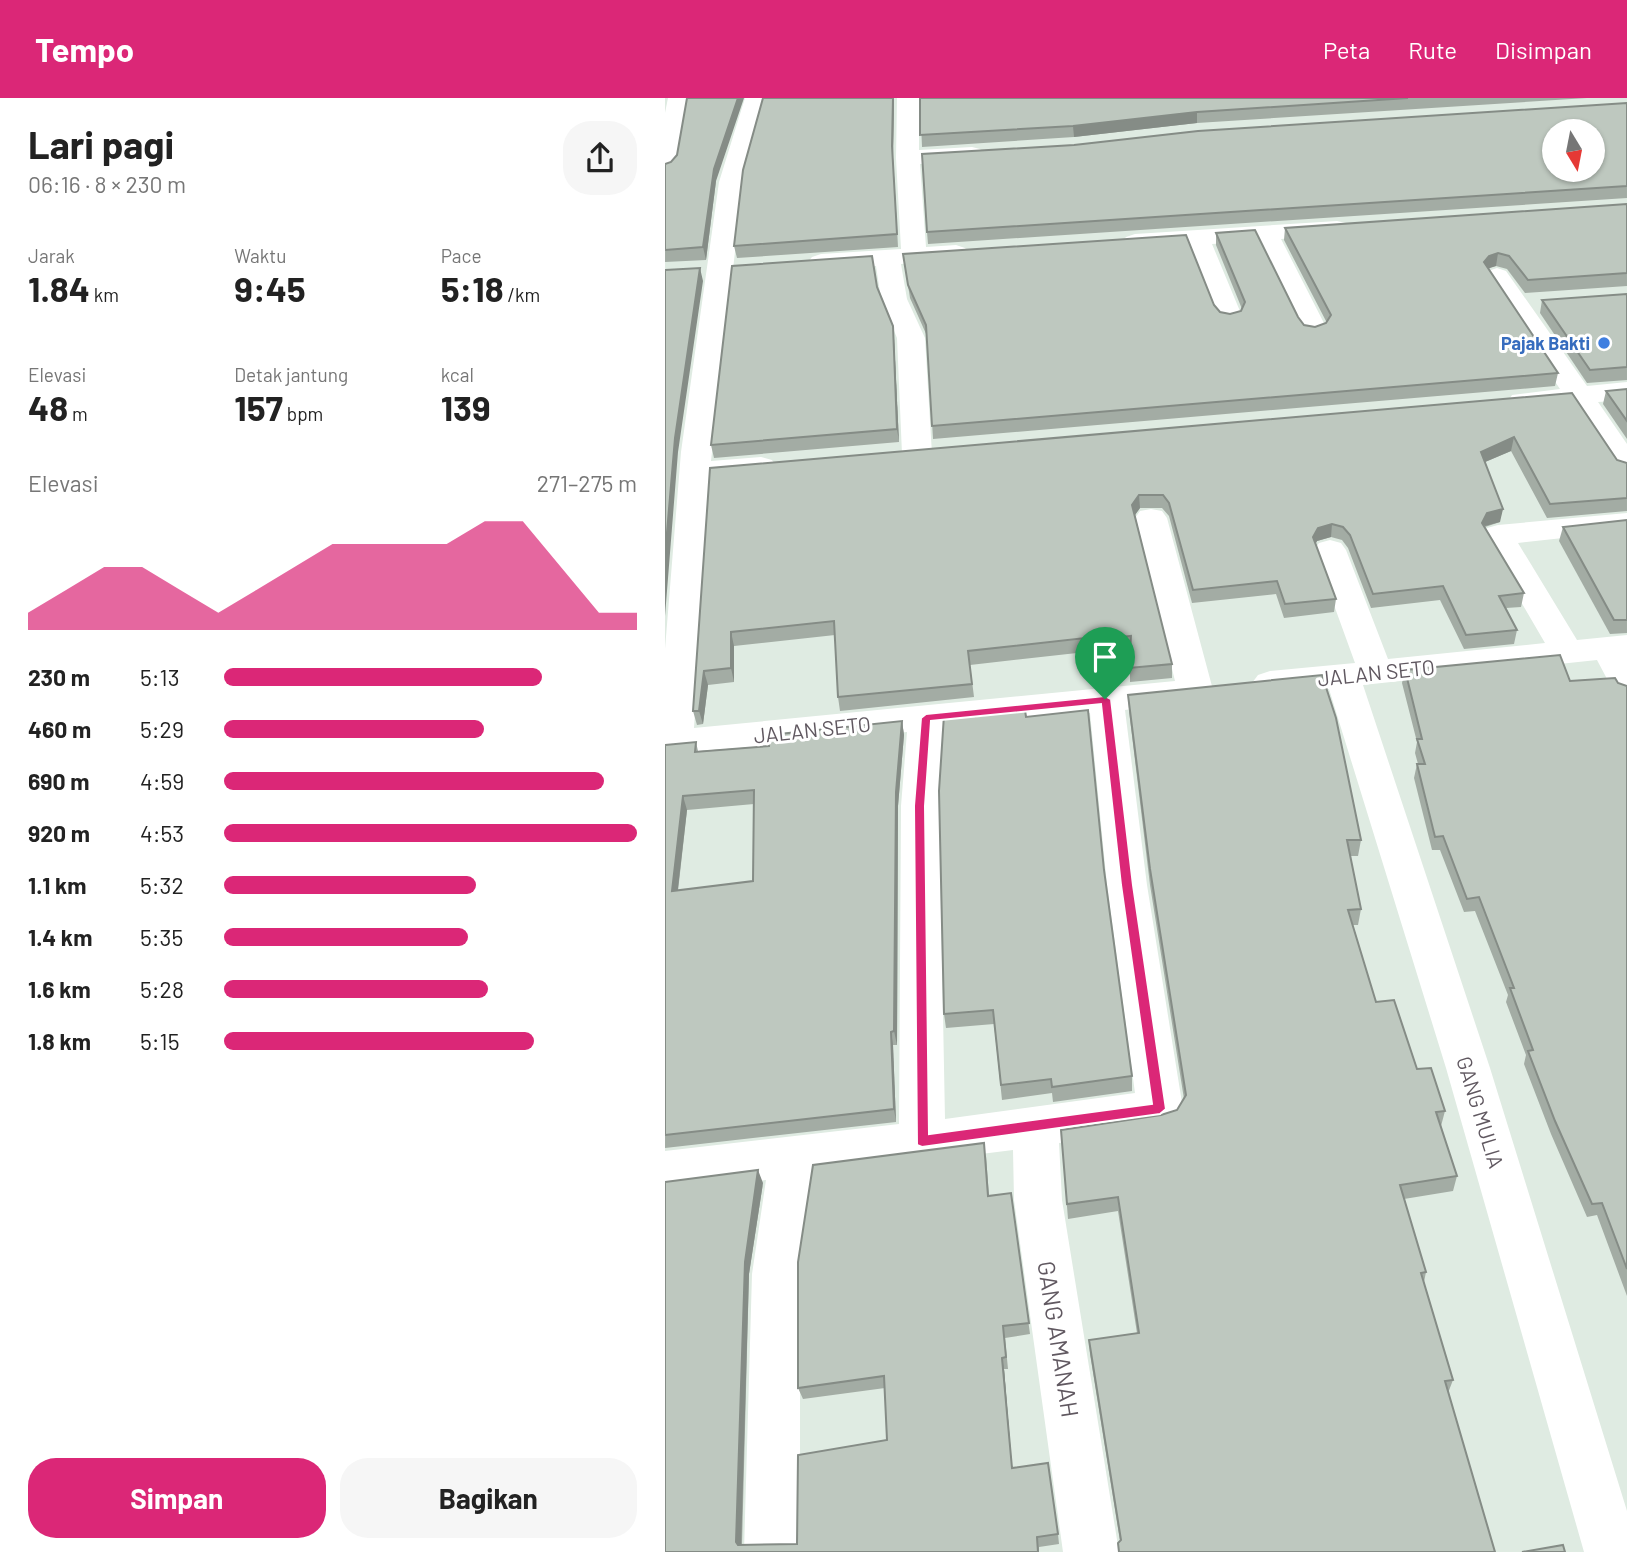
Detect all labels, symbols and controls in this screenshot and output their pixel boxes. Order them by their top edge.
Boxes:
text: Tempo [35,29,134,69]
text: Peta [1323,35,1370,64]
text: Rute [1408,35,1457,64]
text: Disimpan [1495,35,1592,64]
north arrow [1542,119,1605,182]
map controls [1542,119,1605,182]
text: Lari pagi [28,121,174,167]
button: share [563,121,637,195]
text: 06:16 · 8 × 230 m [28,170,186,198]
text: Jarak [28,244,75,267]
text: Waktu [234,244,286,267]
text: Pace [441,244,482,267]
text: 1.84 [28,267,90,309]
text: 9:45 [234,267,306,309]
text: 5:18 [441,267,504,309]
text: km [90,283,119,306]
text: /km [504,283,540,306]
place label: Pajak Bakti [1501,332,1590,354]
marker: Pajak Bakti [1596,335,1612,351]
text: Elevasi [28,363,86,386]
text: Detak jantung [234,363,348,386]
text: kcal [441,363,474,386]
text: 48 [28,386,68,428]
text: 157 [234,386,283,428]
text: 139 [441,386,491,428]
text: m [68,402,88,425]
text: bpm [283,402,323,425]
text: Elevasi [28,469,99,497]
text: 271–275 m [537,469,637,497]
pin [1075,627,1135,699]
icon: arrive [1086,638,1124,676]
street label: JALAN SETO [1316,653,1436,691]
text: 230 m [28,663,90,691]
text: 5:13 [140,663,180,691]
street label: JALAN SETO [752,710,872,748]
text: 460 m [28,715,91,743]
text: 5:29 [140,715,184,743]
text: 690 m [28,767,89,795]
text: 4:59 [140,767,184,795]
text: 920 m [28,819,90,847]
text: 4:53 [140,819,184,847]
text: 1.1 km [28,871,87,899]
text: 5:32 [140,871,184,899]
text: 1.4 km [28,923,92,951]
text: 5:35 [140,923,183,951]
text: 1.6 km [28,975,91,1003]
text: 5:28 [140,975,184,1003]
text: 1.8 km [28,1027,91,1055]
text: 5:15 [140,1027,180,1055]
street label: GANG MULIA [1452,1053,1510,1171]
street label: GANG AMANAH [1032,1259,1086,1419]
button: Simpan [28,1458,326,1538]
button: Bagikan [340,1458,637,1538]

